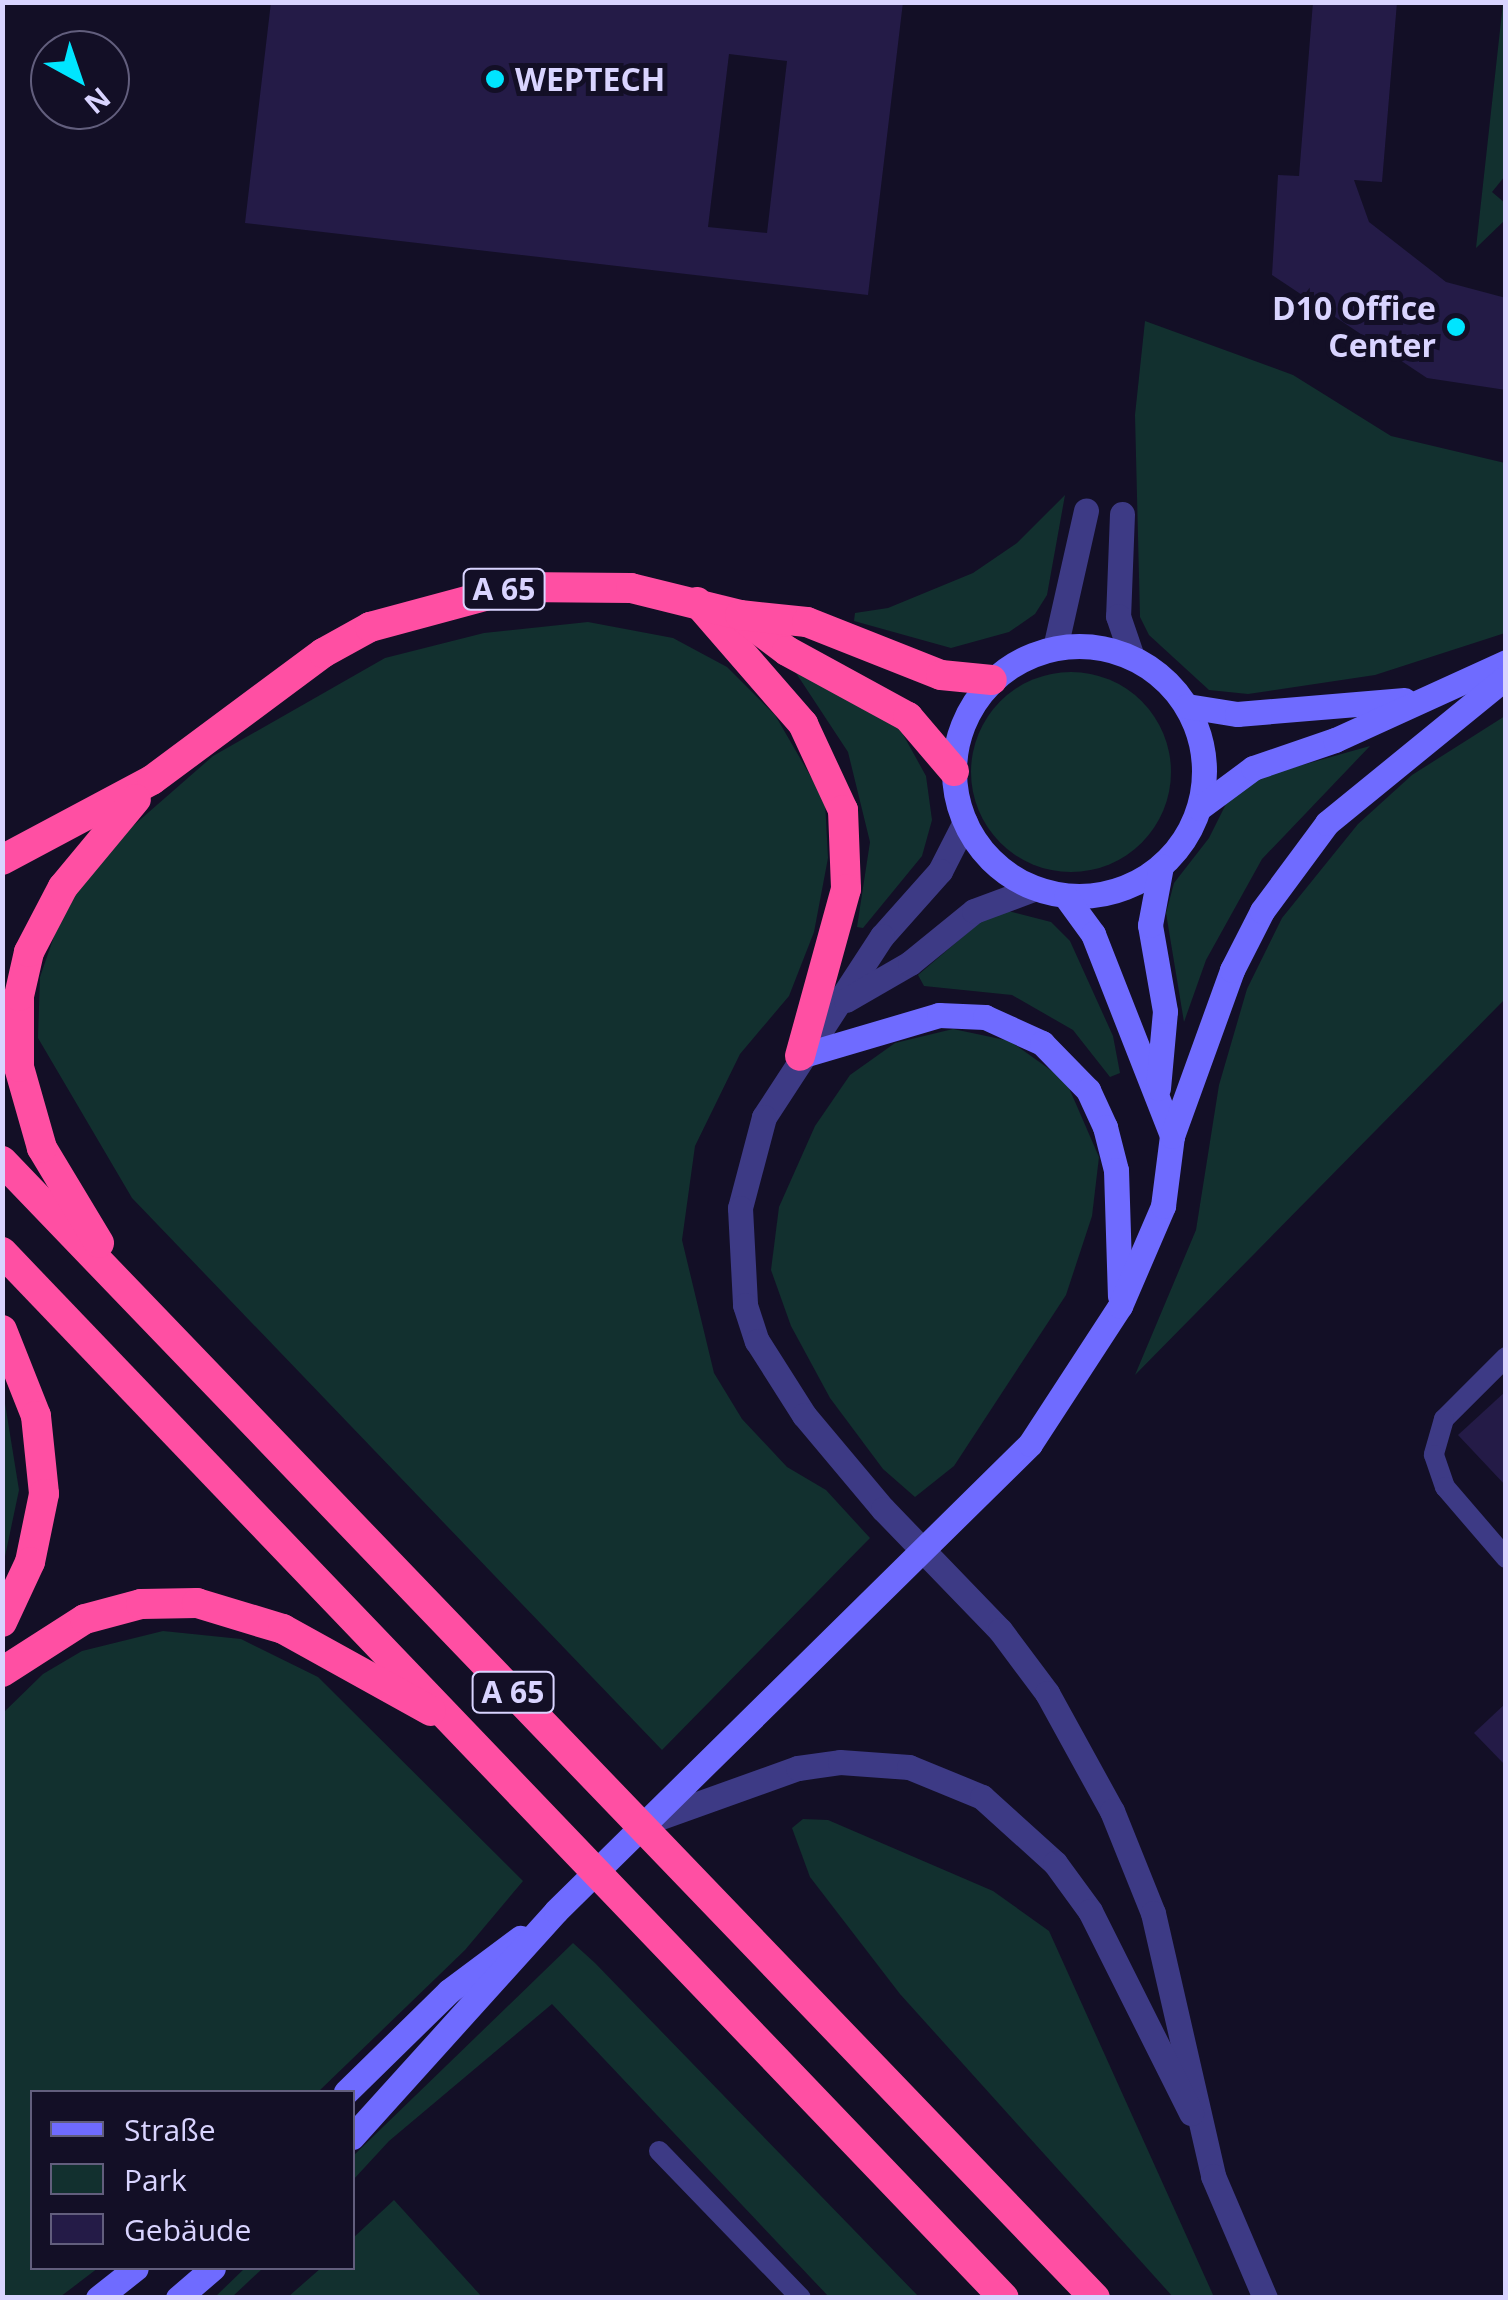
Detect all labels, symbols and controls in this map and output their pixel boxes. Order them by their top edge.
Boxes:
north arrow [30,30,130,130]
place label: WEPTECH [515,60,665,98]
marker: WEPTECH [484,68,506,90]
text: N [77,80,119,123]
place label: D10 Office Center [1272,290,1436,365]
marker: D10 Office Center [1445,316,1467,338]
road number: A 65 [462,564,546,614]
road number: A 65 [470,1667,556,1717]
legend [30,2090,355,2270]
text: Straße [124,2109,216,2150]
text: Park [124,2159,187,2200]
text: Gebäude [124,2209,251,2250]

